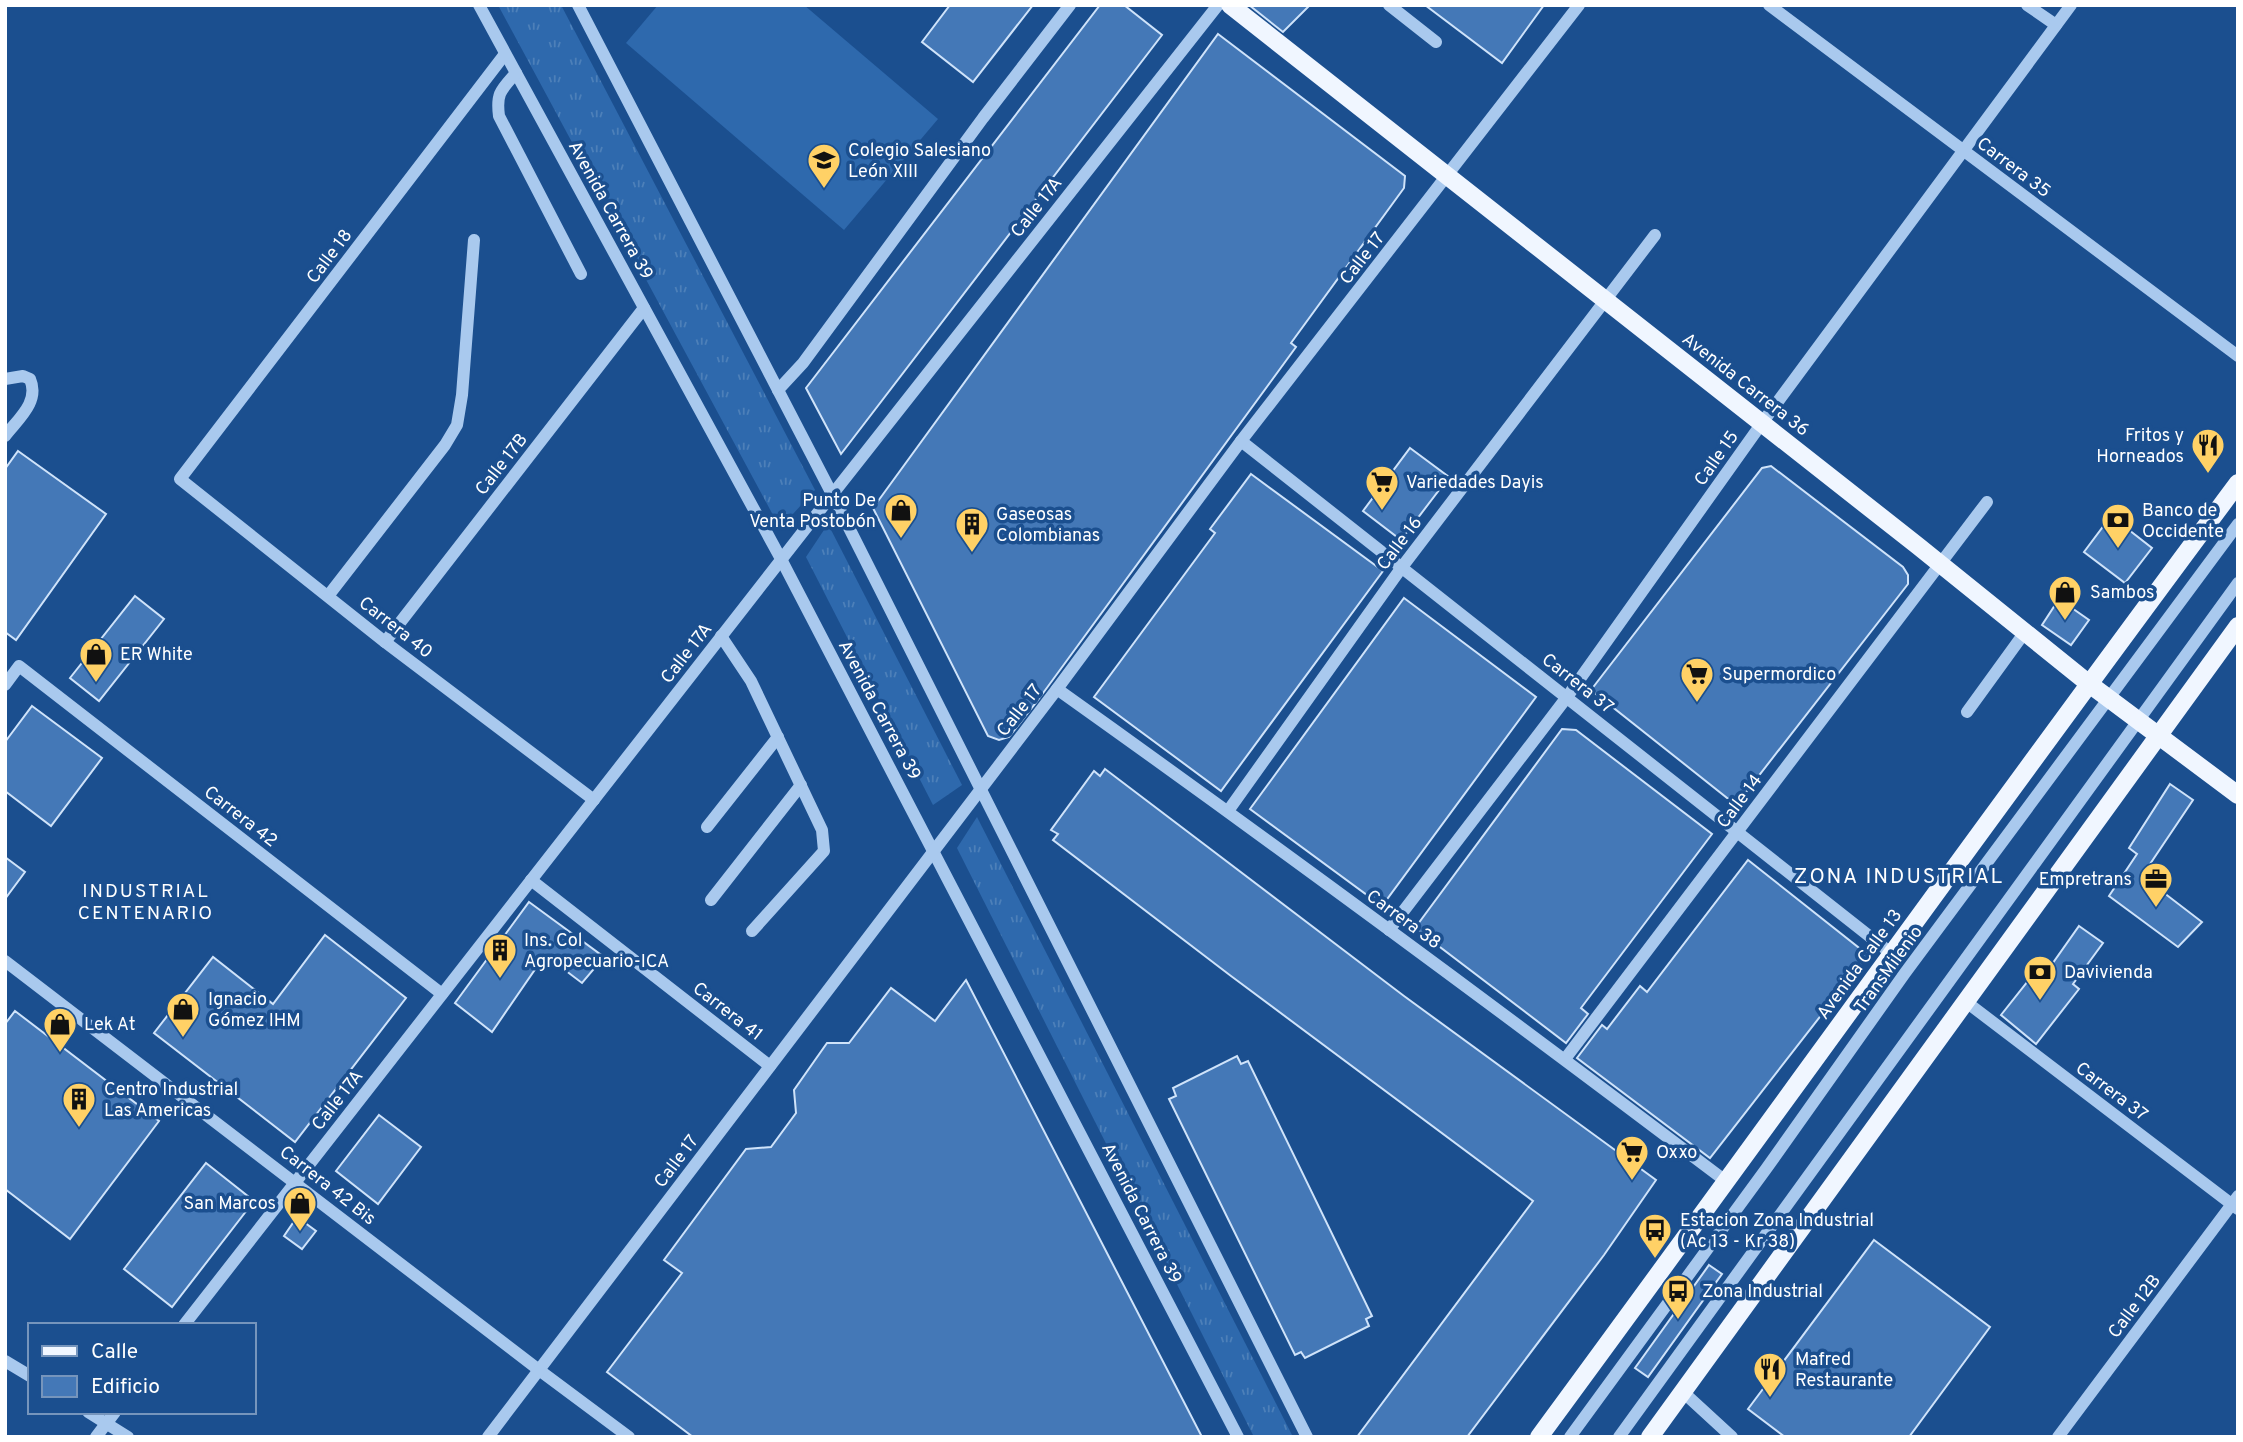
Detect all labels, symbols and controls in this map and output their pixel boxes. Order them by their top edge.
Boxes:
street label: Carrera 35 [1971,133,2055,204]
street label: Avenida Carrera 39 [562,137,657,284]
place label: Colegio Salesiano León XIII [848,140,991,184]
school or university icon: Colegio Salesiano León XIII [805,141,843,190]
street label: Calle 17A [1006,173,1068,243]
street label: Calle 18 [302,225,358,289]
street label: Calle 17 [1335,228,1391,290]
street label: Avenida Carrera 36 [1677,328,1813,442]
place label: Fritos y Horneados [2096,425,2184,469]
restaurant icon: Fritos y Horneados [2189,426,2227,475]
street label: Calle 15 [1690,427,1745,491]
street label: Calle 17B [471,429,533,500]
supermarket icon: Variedades Dayis [1363,463,1401,512]
place label: Variedades Dayis [1406,472,1544,495]
place label: Punto De Venta Postobón [749,490,876,534]
shop icon: Punto De Venta Postobón [882,491,920,540]
place label: Banco de Occidente [2142,500,2224,544]
bank icon: Banco de Occidente [2099,501,2137,550]
place label: Gaseosas Colombianas [996,504,1100,548]
building icon: Gaseosas Colombianas [953,505,991,554]
street label: Calle 16 [1372,512,1428,576]
shop icon: Sambos [2046,573,2084,622]
place label: Sambos [2090,582,2154,605]
street label: Carrera 40 [353,592,437,664]
street label: Calle 17A [656,619,718,689]
shop icon: ER White [77,635,115,684]
street label: Avenida Carrera 39 [832,637,925,785]
place label: ER White [120,644,193,667]
street label: Carrera 37 [1536,649,1618,719]
supermarket icon: Supermordico [1678,655,1716,704]
place label: Supermordico [1722,664,1836,687]
street label: Calle 17 [992,680,1048,742]
street label: Calle 14 [1712,770,1768,834]
street label: Carrera 42 [199,781,282,853]
office icon: Empretrans [2137,860,2175,909]
district label: ZONA INDUSTRIAL [1794,864,2004,891]
place label: Empretrans [2039,869,2132,892]
district label: INDUSTRIAL CENTENARIO [78,880,214,926]
street label: Carrera 38 [1361,885,1445,955]
street label: Avenida Calle 13 [1812,905,1908,1025]
street label: TransMilenio [1850,922,1929,1018]
place label: Ins. Col Agropecuario-ICA [524,930,669,974]
building icon: Ins. Col Agropecuario-ICA [481,931,519,980]
bank icon: Davivienda [2021,953,2059,1002]
place label: Davivienda [2064,962,2153,985]
street label: Carrera 41 [687,978,767,1047]
place label: Ignacio Gómez IHM [208,989,301,1033]
shop icon: Ignacio Gómez IHM [164,990,202,1039]
shop icon: Lek At [41,1005,79,1054]
place label: Lek At [84,1014,136,1037]
street label: Carrera 37 [2070,1057,2152,1127]
street label: Calle 17A [307,1066,369,1136]
place label: Centro Industrial Las Americas [104,1079,238,1123]
building icon: Centro Industrial Las Americas [60,1080,98,1129]
street label: Calle 17 [650,1131,705,1193]
supermarket icon: Oxxo [1613,1133,1651,1182]
street label: Avenida Carrera 39 [1095,1139,1186,1288]
street label: Carrera 42 Bis [274,1141,380,1231]
place label: Oxxo [1656,1142,1697,1165]
shop icon: San Marcos [281,1184,319,1233]
place label: San Marcos [184,1193,276,1216]
place label: Estacion Zona Industrial (Ac 13 - Kr 38) [1680,1210,1874,1254]
bus stop icon: Estacion Zona Industrial (Ac 13 - Kr 38) [1636,1211,1674,1260]
street label: Calle 12B [2104,1270,2167,1343]
bus stop icon: Zona Industrial [1659,1272,1697,1321]
place label: Zona Industrial [1702,1281,1823,1304]
legend [28,1323,256,1414]
text: Calle [91,1339,138,1366]
place label: Mafred Restaurante [1795,1349,1893,1393]
restaurant icon: Mafred Restaurante [1751,1350,1789,1399]
text: Edificio [91,1374,160,1401]

